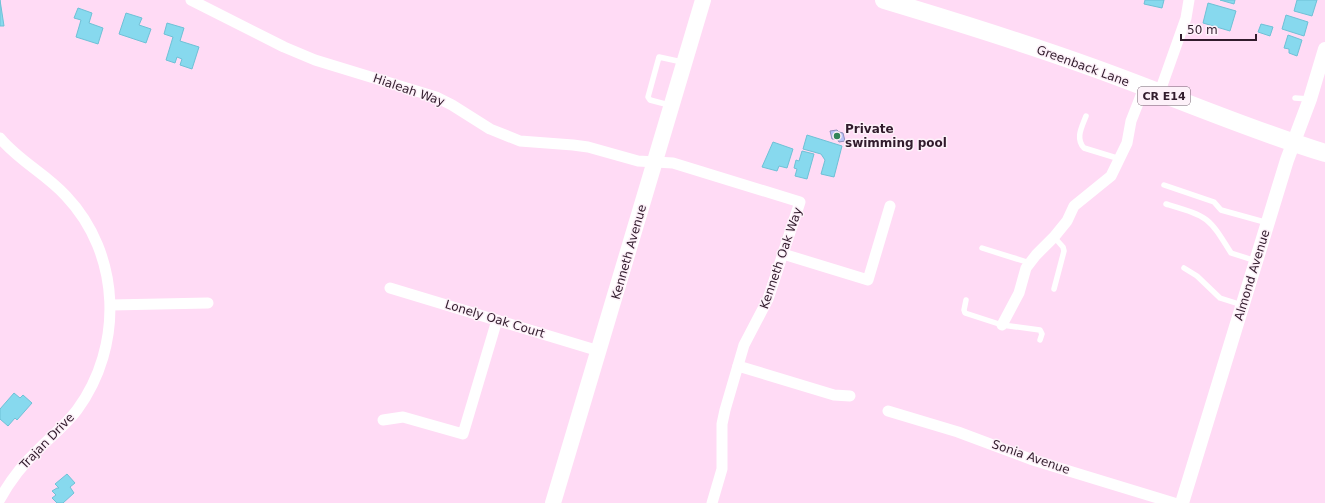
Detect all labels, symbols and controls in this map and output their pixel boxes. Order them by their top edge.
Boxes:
scale bar [1181,16,1256,42]
text: 50 m [1187,23,1218,37]
street label: Greenback Lane [1035,43,1131,89]
street label: Hialeah Way [371,71,447,109]
road number: CR E14 [1138,87,1190,105]
place label: Private swimming pool [845,122,947,150]
marker: Private swimming pool [832,131,842,141]
street label: Kenneth Avenue [609,203,649,301]
street label: Kenneth Oak Way [757,205,805,311]
street label: Almond Avenue [1232,228,1272,322]
street label: Lonely Oak Court [443,297,547,341]
street label: Trajan Drive [16,410,77,472]
street label: Sonia Avenue [990,437,1072,477]

